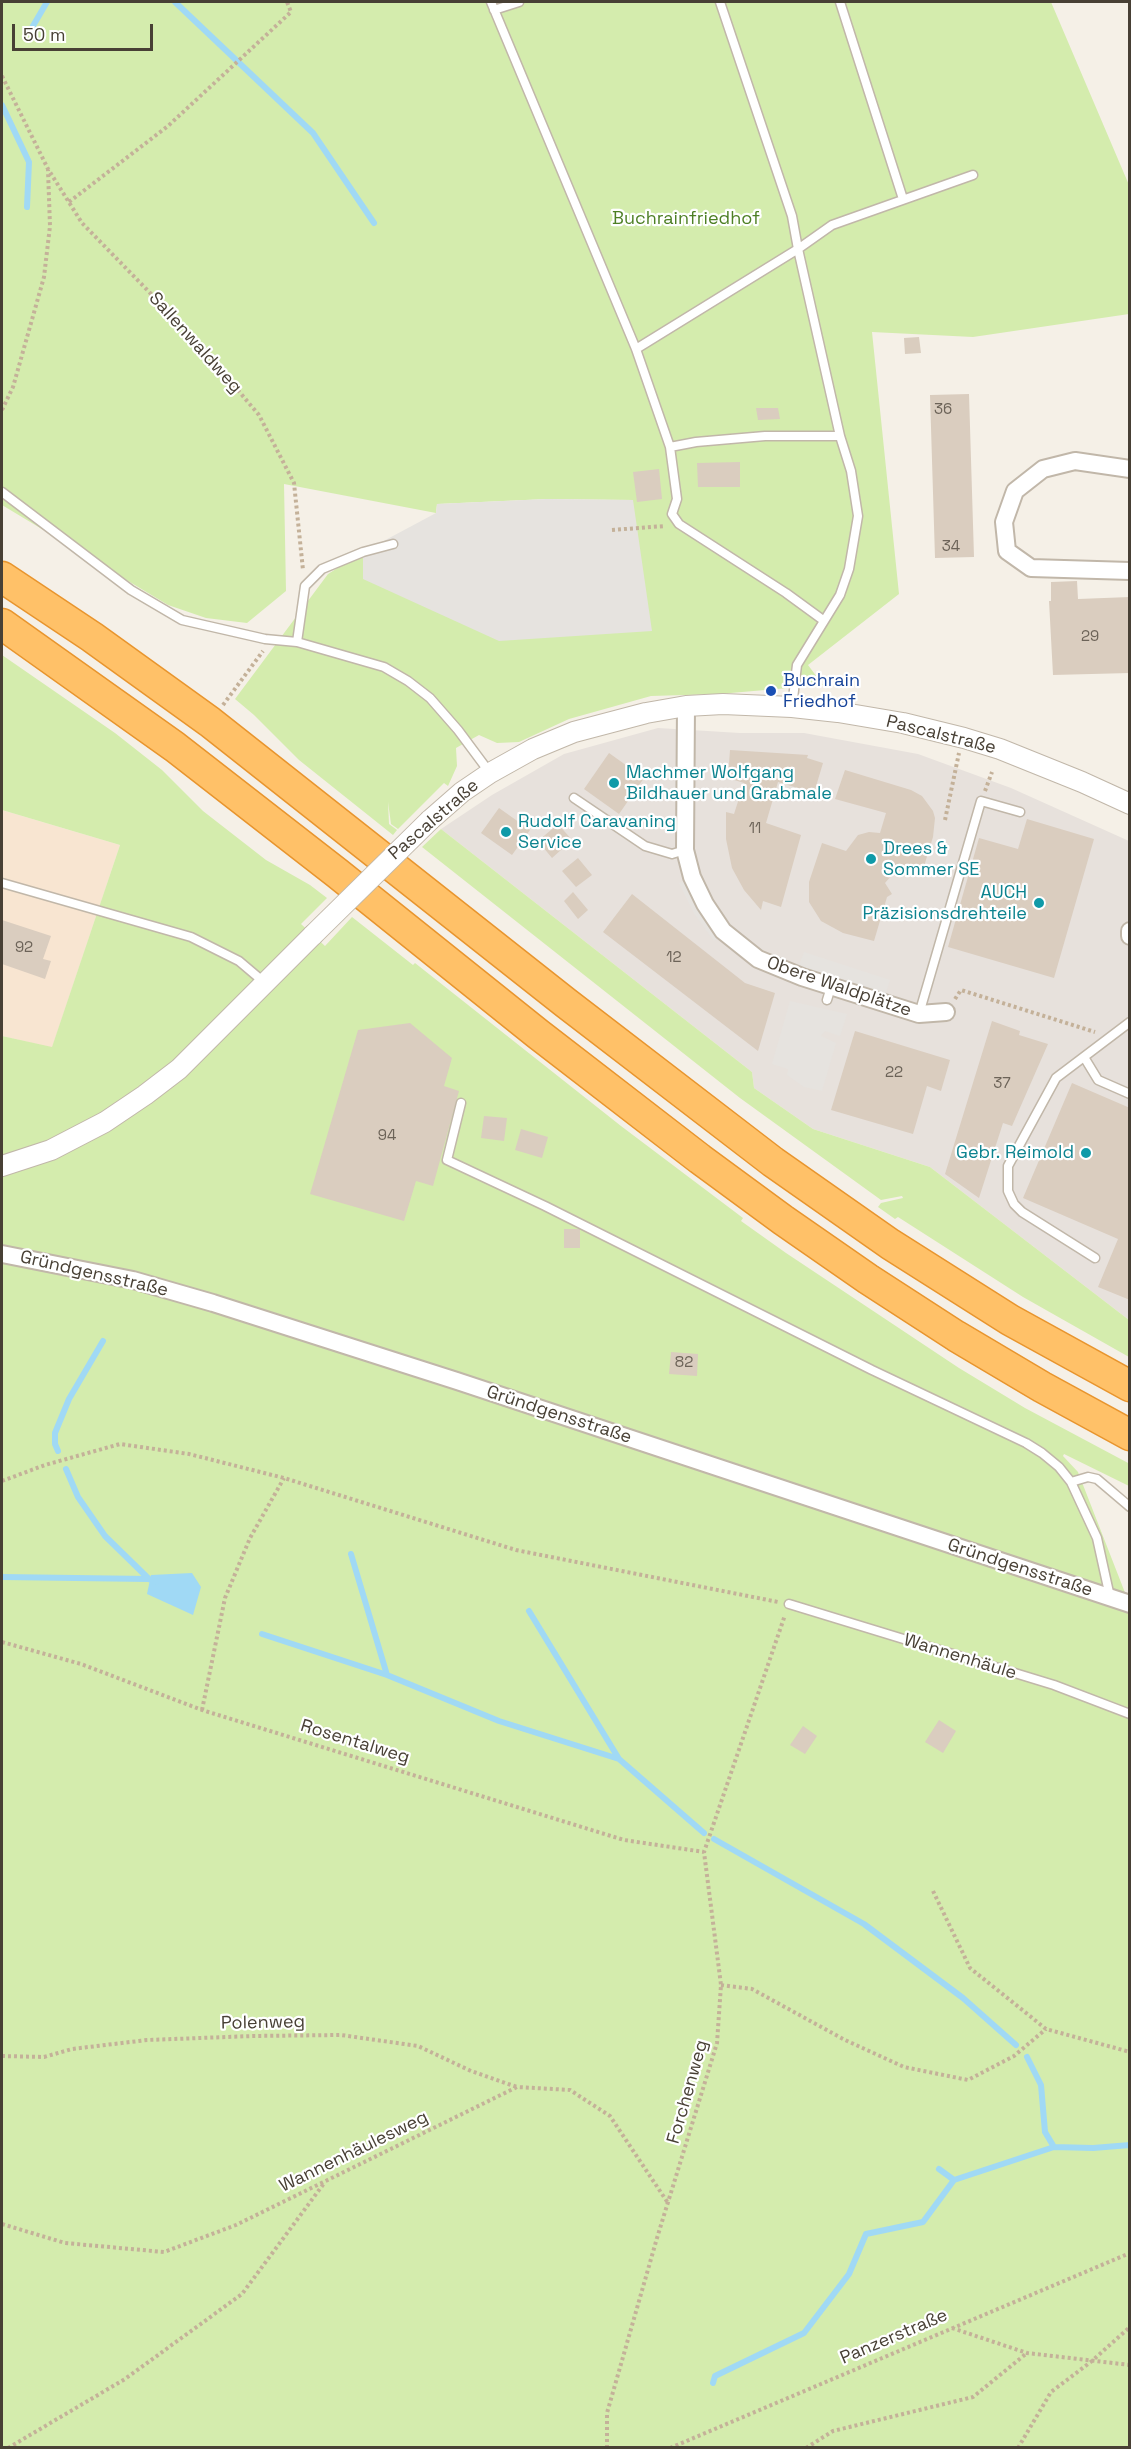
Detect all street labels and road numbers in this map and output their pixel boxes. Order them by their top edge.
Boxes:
street label: Sallenwaldweg [144,288,246,398]
street label: Pascalstraße [884,711,998,759]
street label: Pascalstraße [385,775,483,865]
street label: Obere Waldplätze [764,952,914,1022]
street label: Gründgensstraße [18,1246,170,1302]
street label: Gründgensstraße [484,1381,634,1449]
street label: Gründgensstraße [945,1534,1095,1602]
street label: Wannenhäule [901,1630,1019,1684]
street label: Rosentalweg [298,1715,412,1769]
street label: Polenweg [221,2011,305,2035]
street label: Forchenweg [663,2038,713,2146]
street label: Wannenhäulesweg [276,2107,432,2197]
street label: Panzerstraße [837,2305,951,2369]

